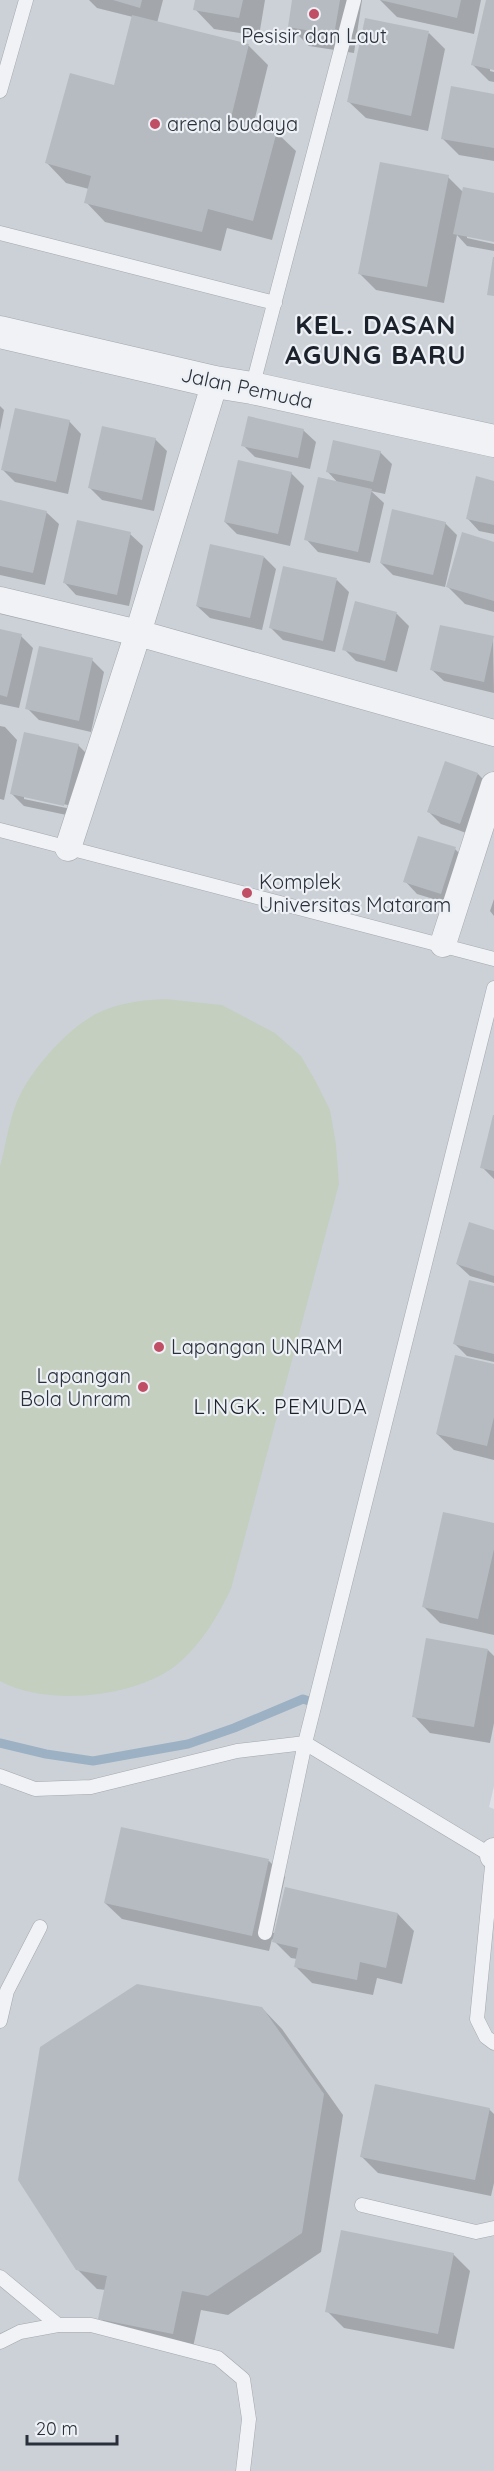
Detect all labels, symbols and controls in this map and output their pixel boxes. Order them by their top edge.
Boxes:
marker: Pesisir dan Laut [307,7,321,21]
place label: Pesisir dan Laut [241,23,387,48]
place label: arena budaya [167,111,298,136]
marker: arena budaya [148,117,162,131]
district label: KEL. DASAN AGUNG BARU [285,308,467,371]
street label: Jalan Pemuda [179,361,315,414]
place label: Komplek Universitas Mataram [259,869,451,917]
marker: Komplek Universitas Mataram [240,886,254,900]
place label: Lapangan UNRAM [171,1334,343,1359]
marker: Lapangan UNRAM [152,1340,166,1354]
place label: Lapangan Bola Unram [20,1363,131,1411]
marker: Lapangan Bola Unram [136,1380,150,1394]
district label: LINGK. PEMUDA [194,1393,368,1419]
scale bar [27,2408,117,2446]
text: 20 m [36,2417,78,2440]

